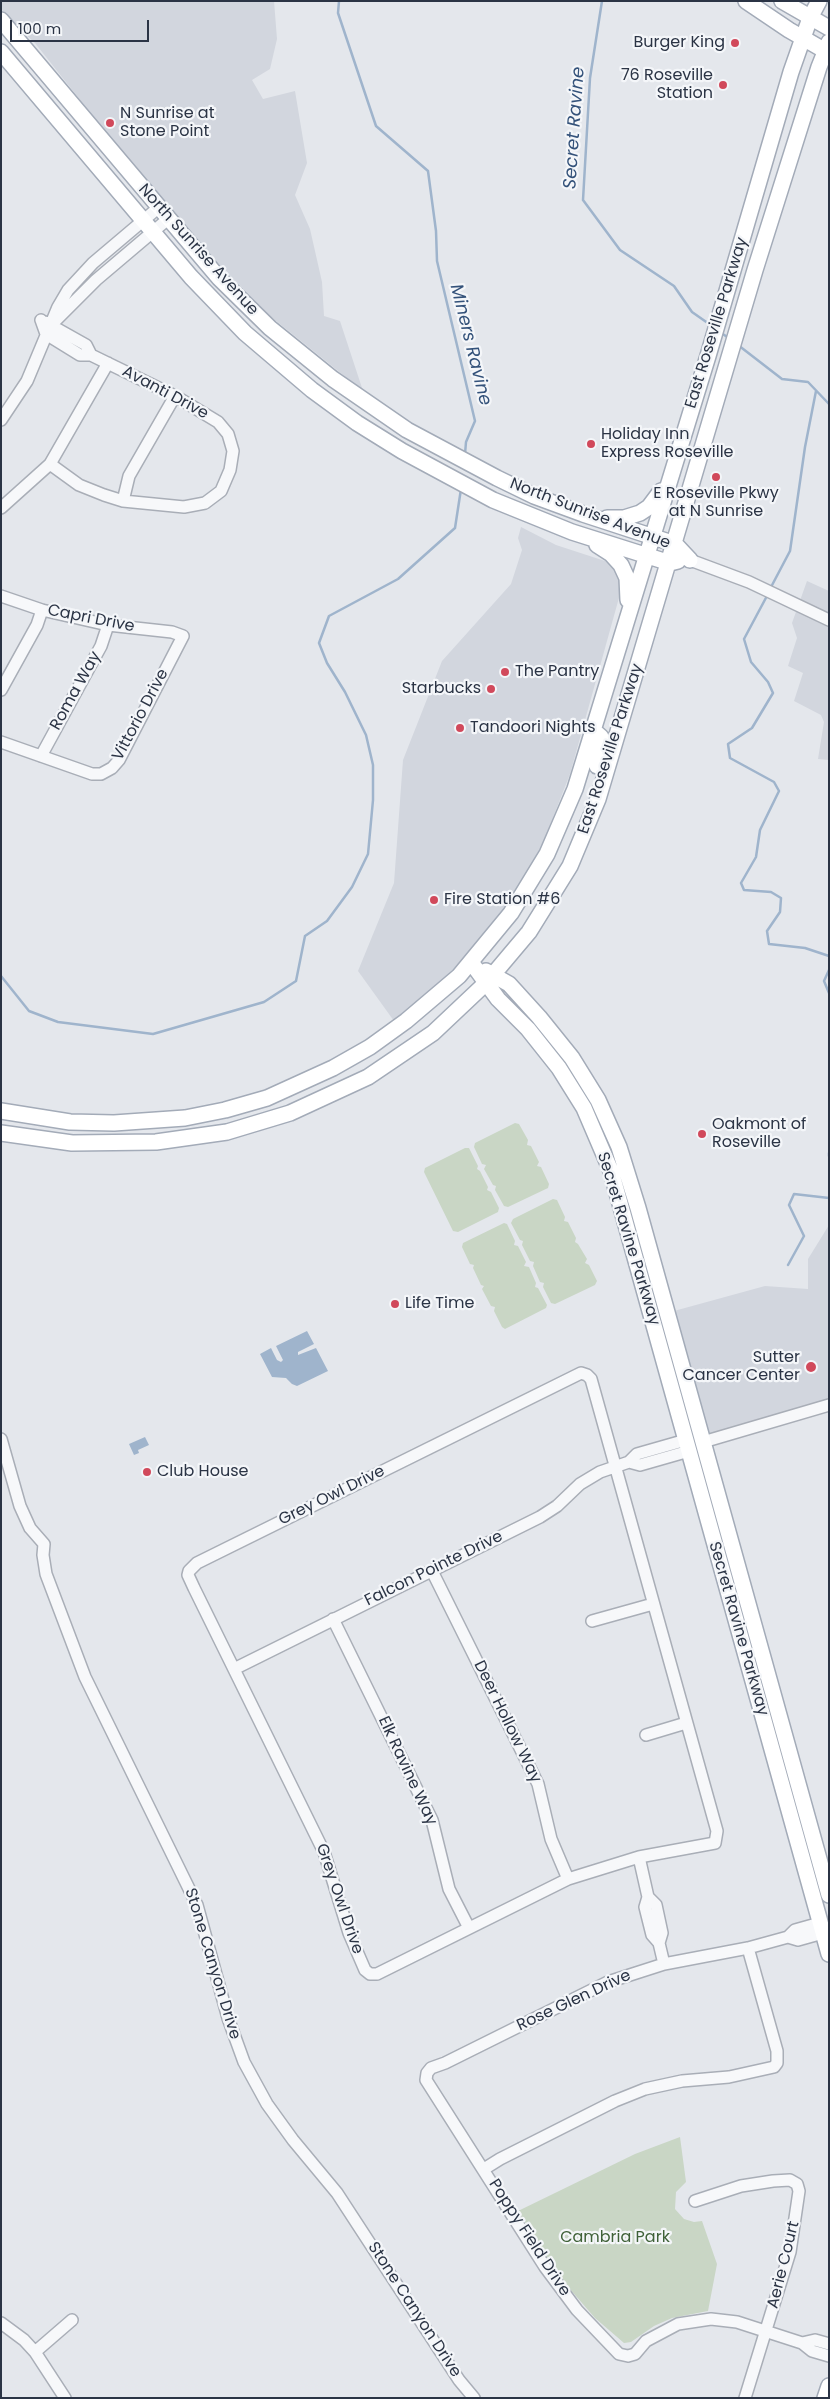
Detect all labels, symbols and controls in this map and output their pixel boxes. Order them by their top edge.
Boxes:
scale bar [12,10,151,42]
text: 100 m [18,18,61,39]
place label: Burger King [633,33,725,53]
marker: Burger King [729,37,741,49]
water label: Secret Ravine [560,66,590,190]
place label: 76 Roseville Station [621,66,713,104]
marker: 76 Roseville Station [717,79,729,91]
place label: N Sunrise at Stone Point [120,104,214,142]
marker: N Sunrise at Stone Point [104,117,116,129]
street label: North Sunrise Avenue [134,180,262,320]
street label: East Roseville Parkway [682,235,752,411]
water label: Miners Ravine [444,282,496,408]
street label: Avanti Drive [119,362,211,424]
place label: Holiday Inn Express Roseville [601,425,733,463]
marker: Holiday Inn Express Roseville [585,438,597,450]
marker: E Roseville Pkwy at N Sunrise [710,471,722,483]
street label: North Sunrise Avenue [507,475,673,553]
place label: E Roseville Pkwy at N Sunrise [653,484,779,522]
street label: Capri Drive [46,601,136,637]
street label: Roma Way [47,648,105,734]
street label: East Roseville Parkway [574,661,648,837]
place label: The Pantry [515,662,599,682]
street label: Vittorio Drive [109,666,173,764]
marker: The Pantry [499,666,511,678]
place label: Starbucks [402,679,481,699]
marker: Starbucks [485,683,497,695]
place label: Tandoori Nights [470,718,596,738]
marker: Tandoori Nights [454,722,466,734]
place label: Fire Station #6 [444,890,560,910]
marker: Fire Station #6 [428,894,440,906]
place label: Oakmont of Roseville [712,1115,806,1153]
marker: Oakmont of Roseville [696,1128,708,1140]
street label: Secret Ravine Parkway [592,1150,664,1328]
place label: Life Time [405,1294,474,1314]
marker: Life Time [389,1298,401,1310]
place label: Sutter Cancer Center [682,1348,800,1386]
marker: Sutter Cancer Center [804,1360,818,1374]
place label: Club House [157,1462,248,1482]
street label: Grey Owl Drive [276,1462,388,1530]
marker: Club House [141,1466,153,1478]
street label: Falcon Pointe Drive [362,1527,506,1611]
street label: Secret Ravine Parkway [704,1540,772,1718]
street label: Deer Hollow Way [469,1658,545,1786]
street label: Elk Ravine Way [373,1713,441,1829]
street label: Grey Owl Drive [311,1841,367,1957]
street label: Stone Canyon Drive [180,1886,244,2042]
street label: Rose Glen Drive [514,1966,634,2036]
street label: Poppy Field Drive [484,2176,574,2300]
street label: Aerie Court [764,2219,804,2311]
park label: Cambria Park [560,2228,670,2248]
street label: Stone Canyon Drive [363,2239,465,2381]

